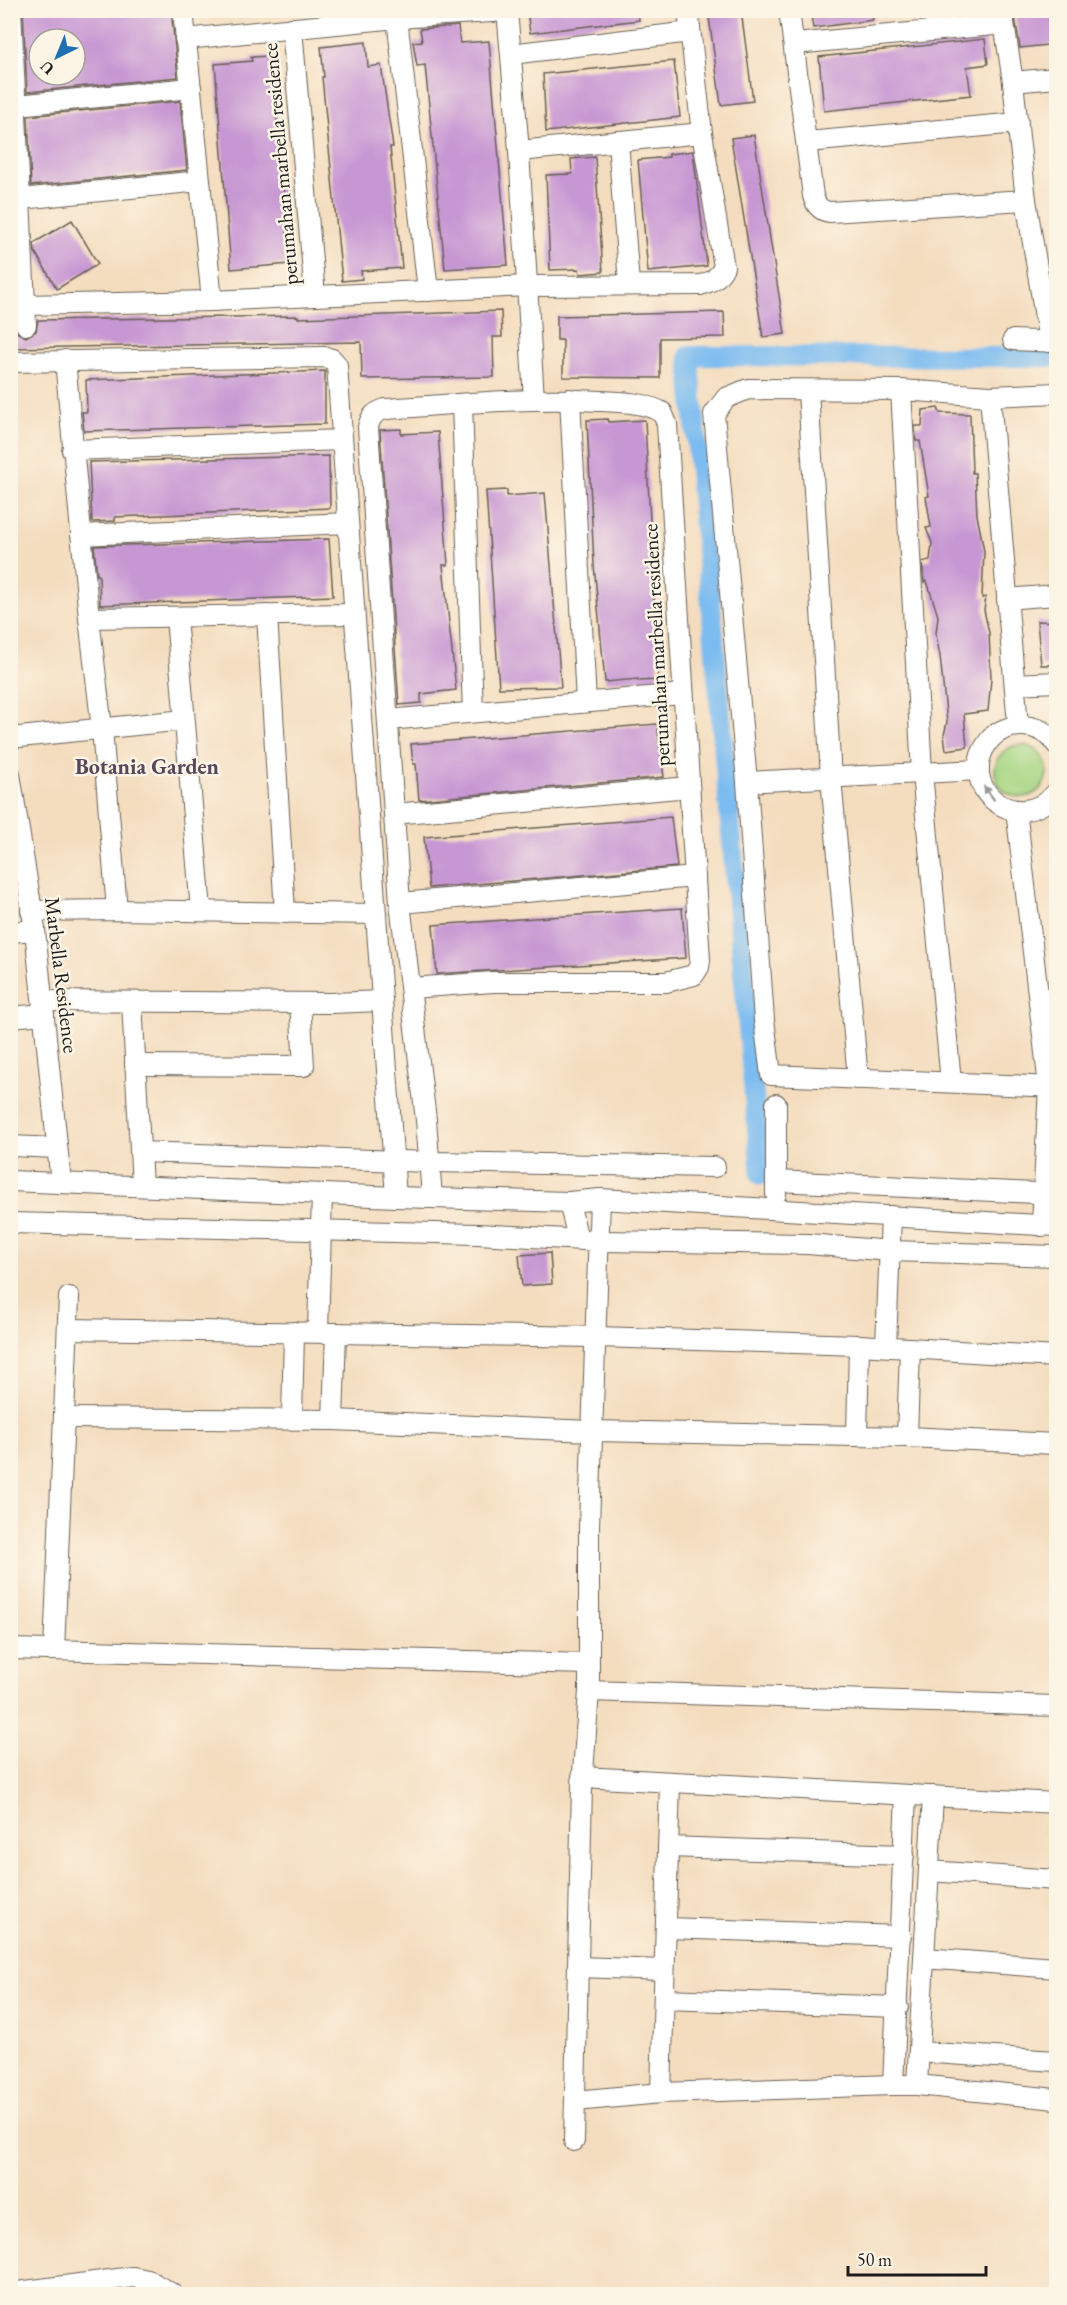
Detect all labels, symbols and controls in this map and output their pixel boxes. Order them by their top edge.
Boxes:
north arrow [27,27,87,87]
street label: perumahan marbella residence [256,42,304,286]
text: U [36,56,59,79]
street label: perumahan marbella residence [636,523,676,767]
district label: Botania Garden [75,752,220,781]
one-way arrow [983,786,995,802]
street label: Marbella Residence [39,896,85,1054]
scale bar [848,2239,986,2277]
text: 50 m [857,2248,892,2271]

